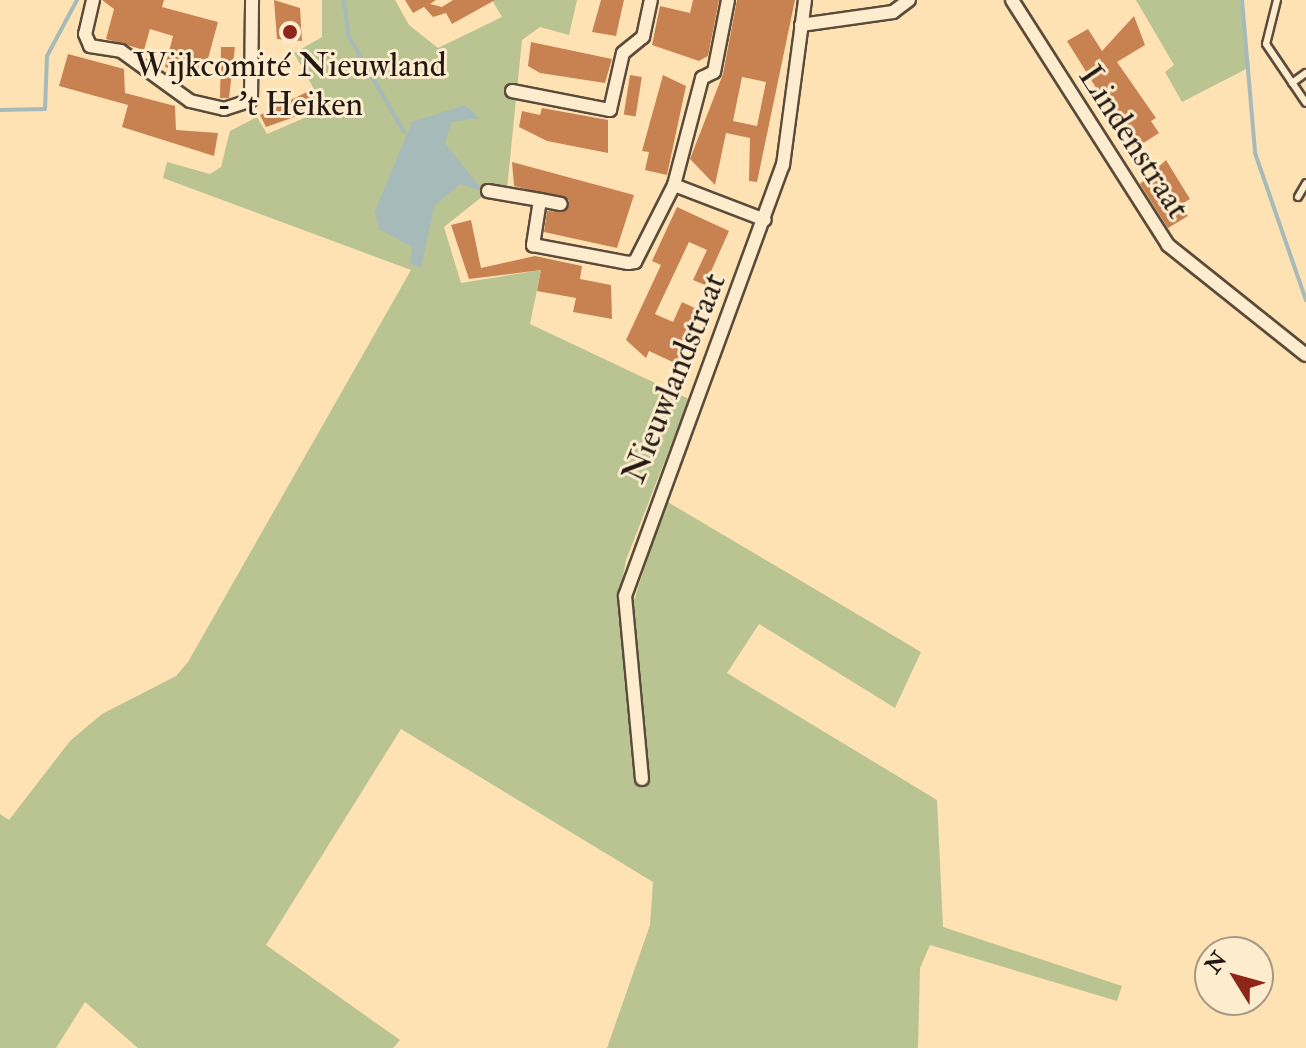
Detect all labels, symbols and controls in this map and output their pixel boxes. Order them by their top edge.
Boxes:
marker: Wijkcomité Nieuwland - 't Heiken [281,23,299,41]
place label: Wijkcomité Nieuwland - 't Heiken [134,45,446,124]
street label: Lindenstraat [1070,58,1198,226]
street label: Nieuwlandstraat [613,267,735,489]
north arrow [1194,936,1274,1016]
text: N [1199,946,1234,979]

